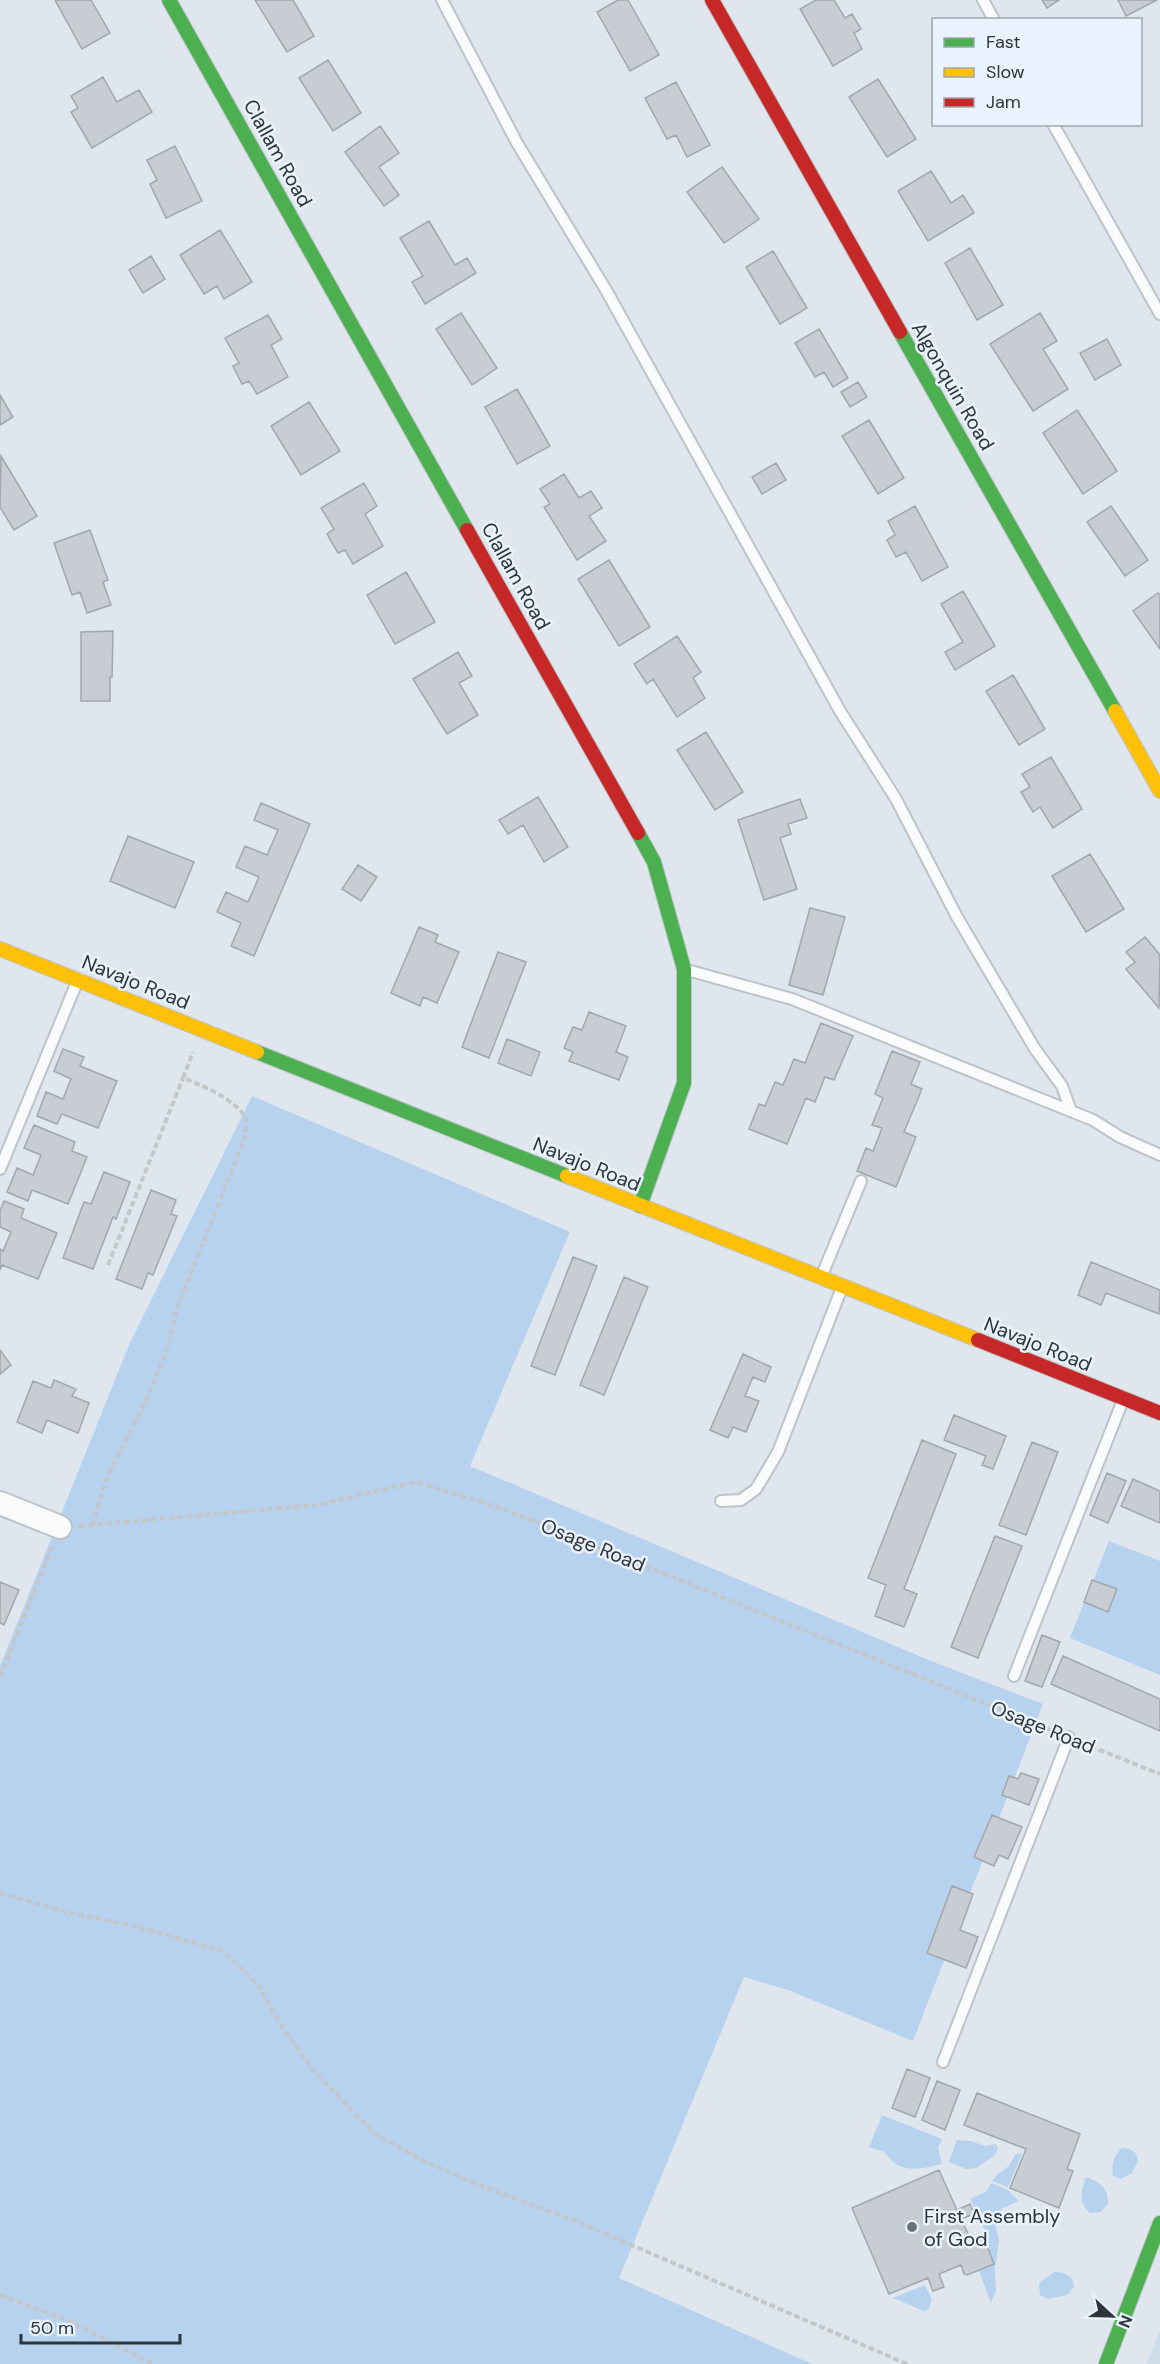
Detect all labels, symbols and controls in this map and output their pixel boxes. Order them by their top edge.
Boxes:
legend [932,18,1142,126]
text: Fast [986,30,1021,54]
text: Slow [986,60,1025,84]
text: Jam [986,90,1021,114]
street label: Clallam Road [238,95,318,211]
street label: Algonquin Road [906,317,1000,455]
street label: Clallam Road [476,518,556,634]
street label: Navajo Road [78,949,194,1015]
street label: Navajo Road [529,1131,645,1197]
street label: Navajo Road [980,1311,1096,1377]
street label: Osage Road [537,1512,649,1578]
street label: Osage Road [987,1694,1099,1760]
place label: First Assembly of God [924,2203,1060,2252]
marker: First Assembly of God [905,2220,919,2234]
north arrow [1082,2286,1142,2346]
scale bar [21,2307,180,2345]
text: N [1114,2312,1137,2331]
text: 50 m [30,2316,74,2340]

